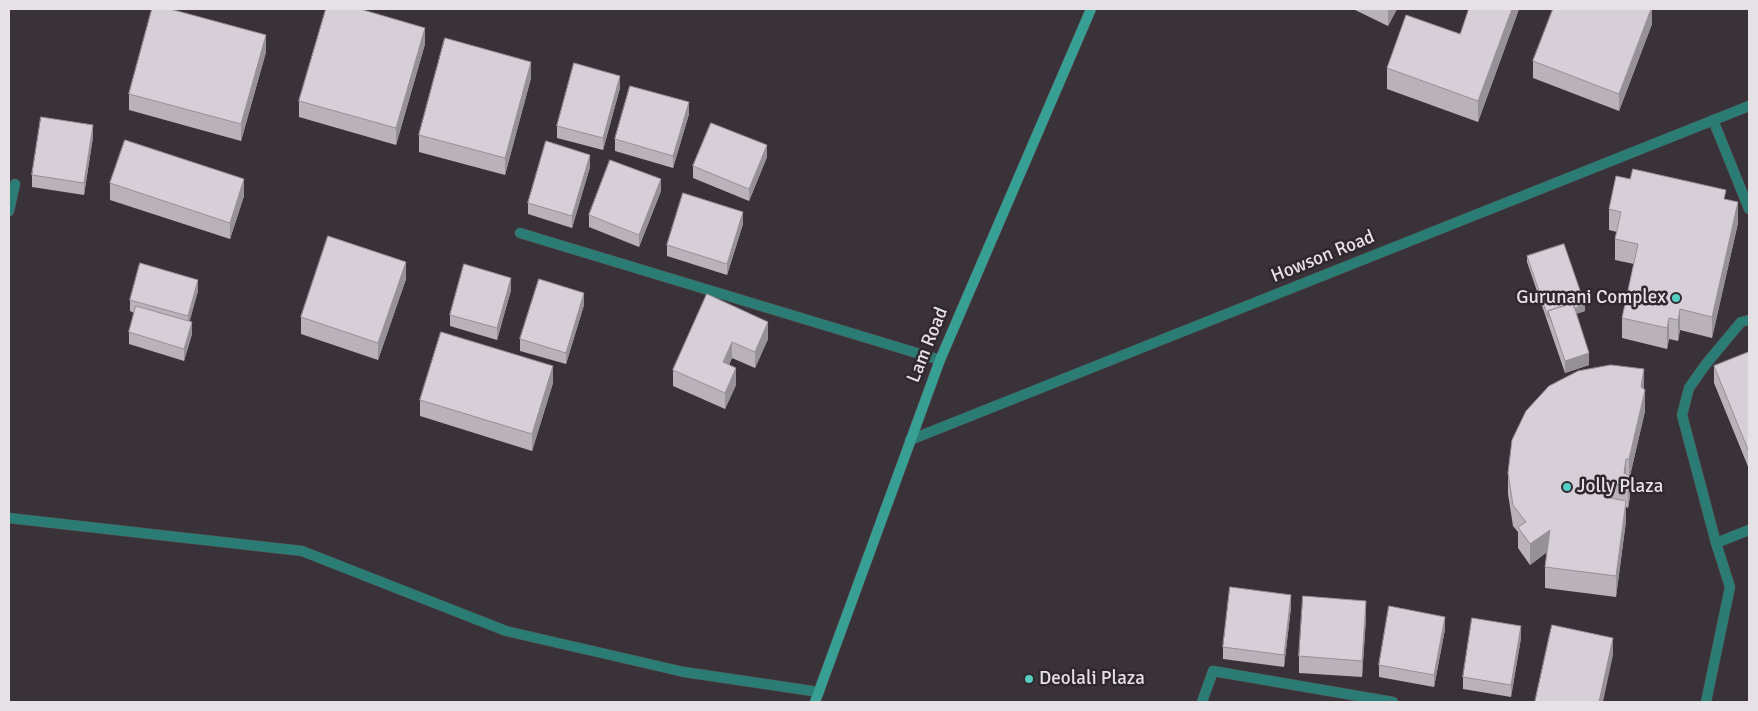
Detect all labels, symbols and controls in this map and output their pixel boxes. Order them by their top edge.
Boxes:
street label: Howson Road [1268,226,1378,288]
place label: Gurunani Complex [1516,287,1666,309]
marker: Gurunani Complex [1670,292,1682,304]
street label: Lam Road [903,304,953,386]
place label: Jolly Plaza [1577,476,1663,498]
marker: Jolly Plaza [1561,481,1573,493]
place label: Deolali Plaza [1039,668,1145,690]
marker: Deolali Plaza [1023,673,1035,685]

